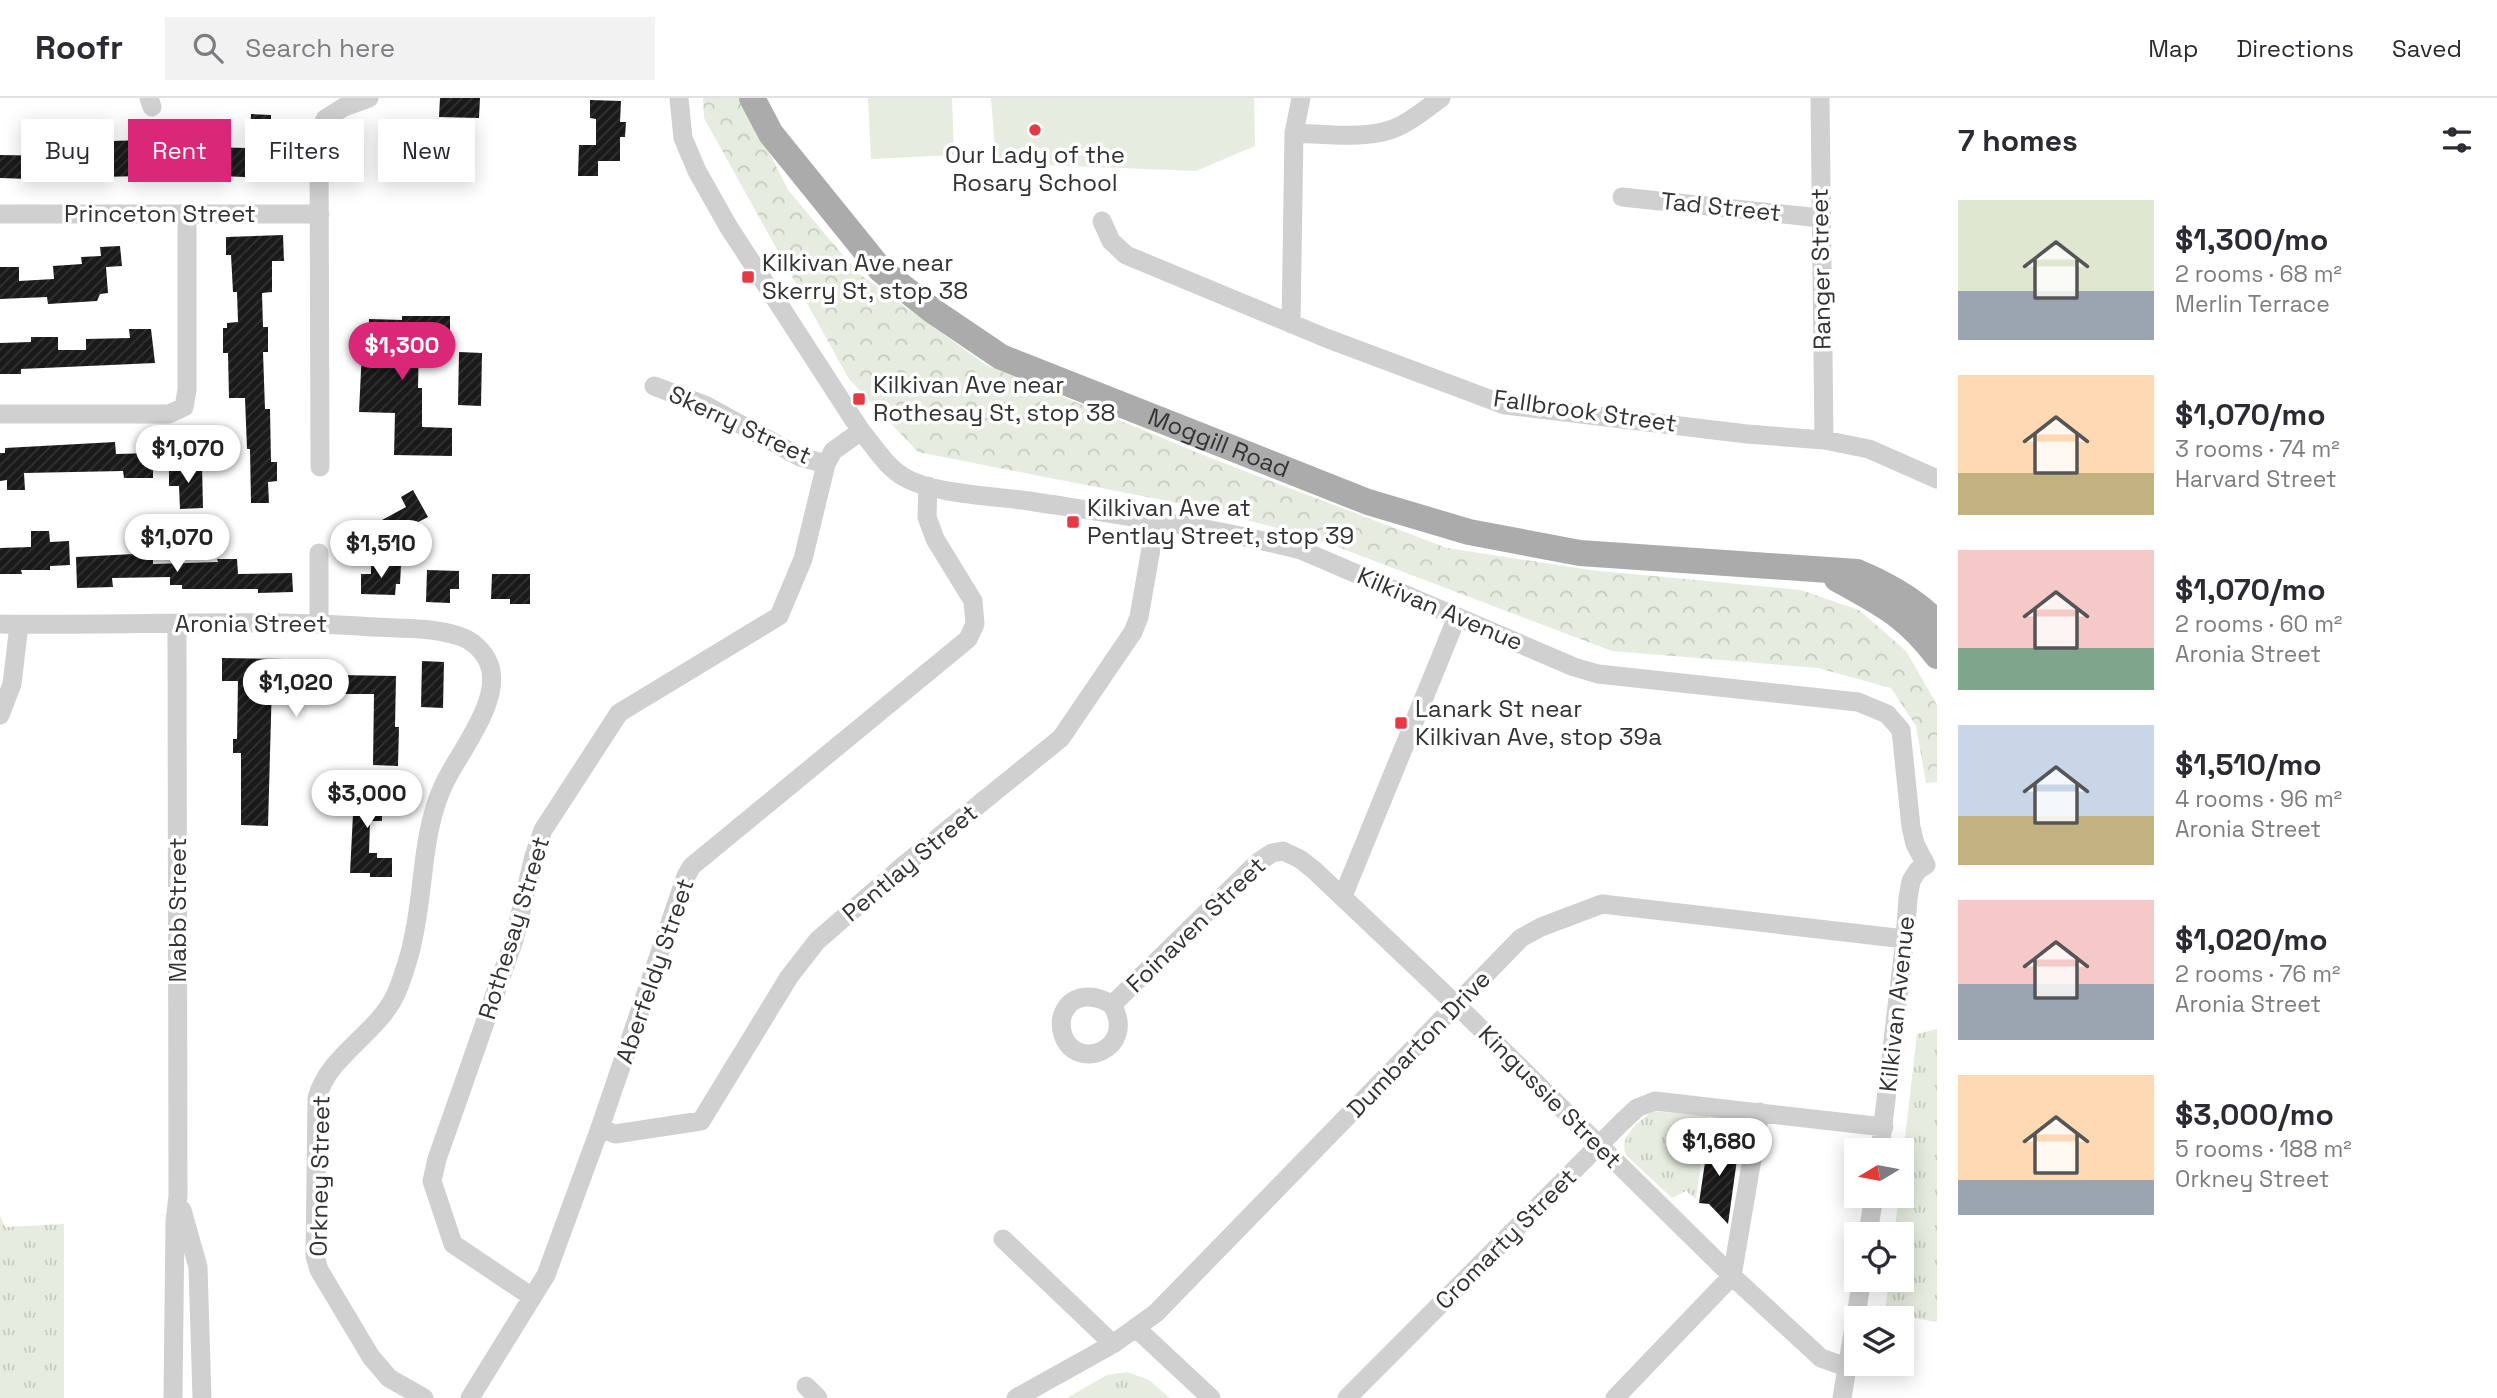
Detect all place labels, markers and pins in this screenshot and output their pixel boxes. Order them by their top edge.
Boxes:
marker: Our Lady of the Rosary School [1027,122,1043,138]
place label: Our Lady of the Rosary School [945,139,1125,198]
place label: Kilkivan Ave near Skerry St, stop 38 [762,247,968,306]
marker: Kilkivan Ave near Skerry St, stop 38 [740,269,756,285]
pin: $1,300 [345,322,459,382]
place label: Kilkivan Ave near Rothesay St, stop 38 [873,369,1115,428]
marker: Kilkivan Ave near Rothesay St, stop 38 [851,391,867,407]
pin: $1,070 [131,426,245,485]
place label: Kilkivan Ave at Pentlay Street, stop 39 [1087,492,1354,551]
pin: $1,070 [120,514,234,574]
marker: Kilkivan Ave at Pentlay Street, stop 39 [1065,514,1081,530]
pin: $1,510 [324,520,438,580]
pin: $1,020 [239,660,353,719]
place label: Lanark St near Kilkivan Ave, stop 39a [1415,693,1662,752]
marker: Lanark St near Kilkivan Ave, stop 39a [1393,715,1409,731]
pin: $3,000 [310,770,424,830]
pin: $1,680 [1662,1118,1776,1178]

